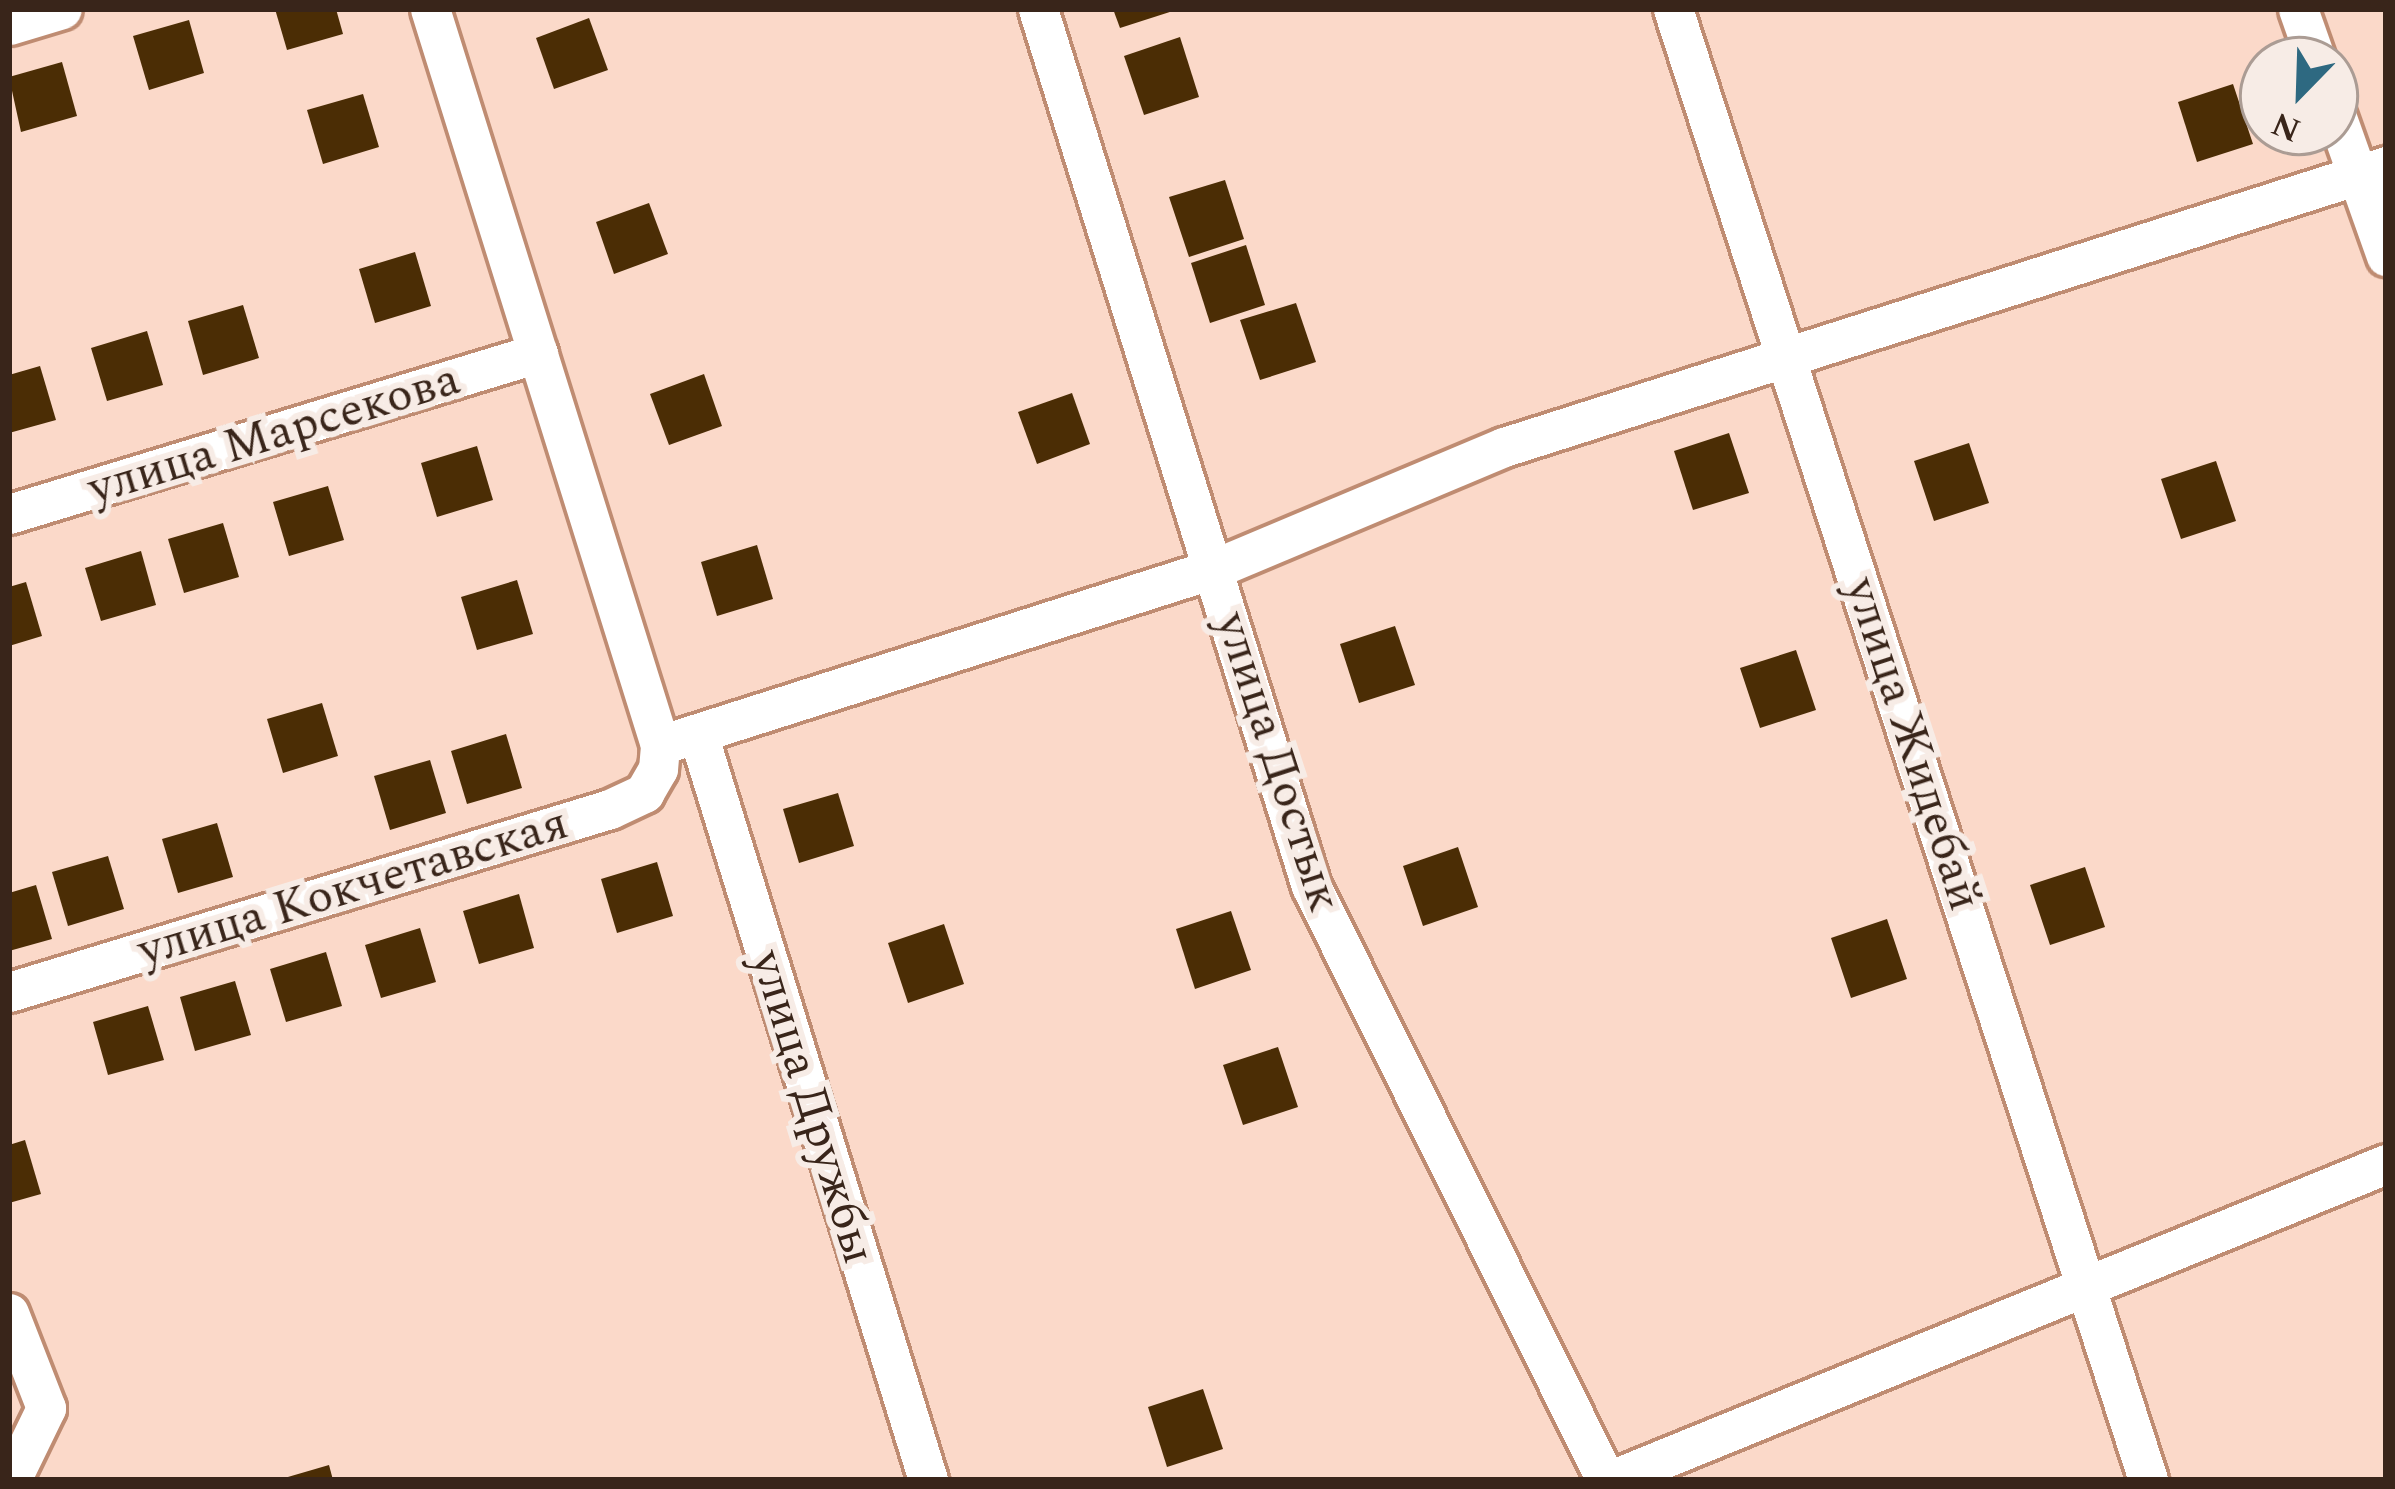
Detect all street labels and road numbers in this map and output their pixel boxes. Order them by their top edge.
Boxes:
street label: улица Марсекова [81,350,467,518]
street label: улица Жидебай [1832,570,1994,918]
street label: улица Достык [1203,605,1353,919]
street label: улица Кокчетавская [131,794,575,980]
street label: улица Дружбы [738,944,888,1270]

